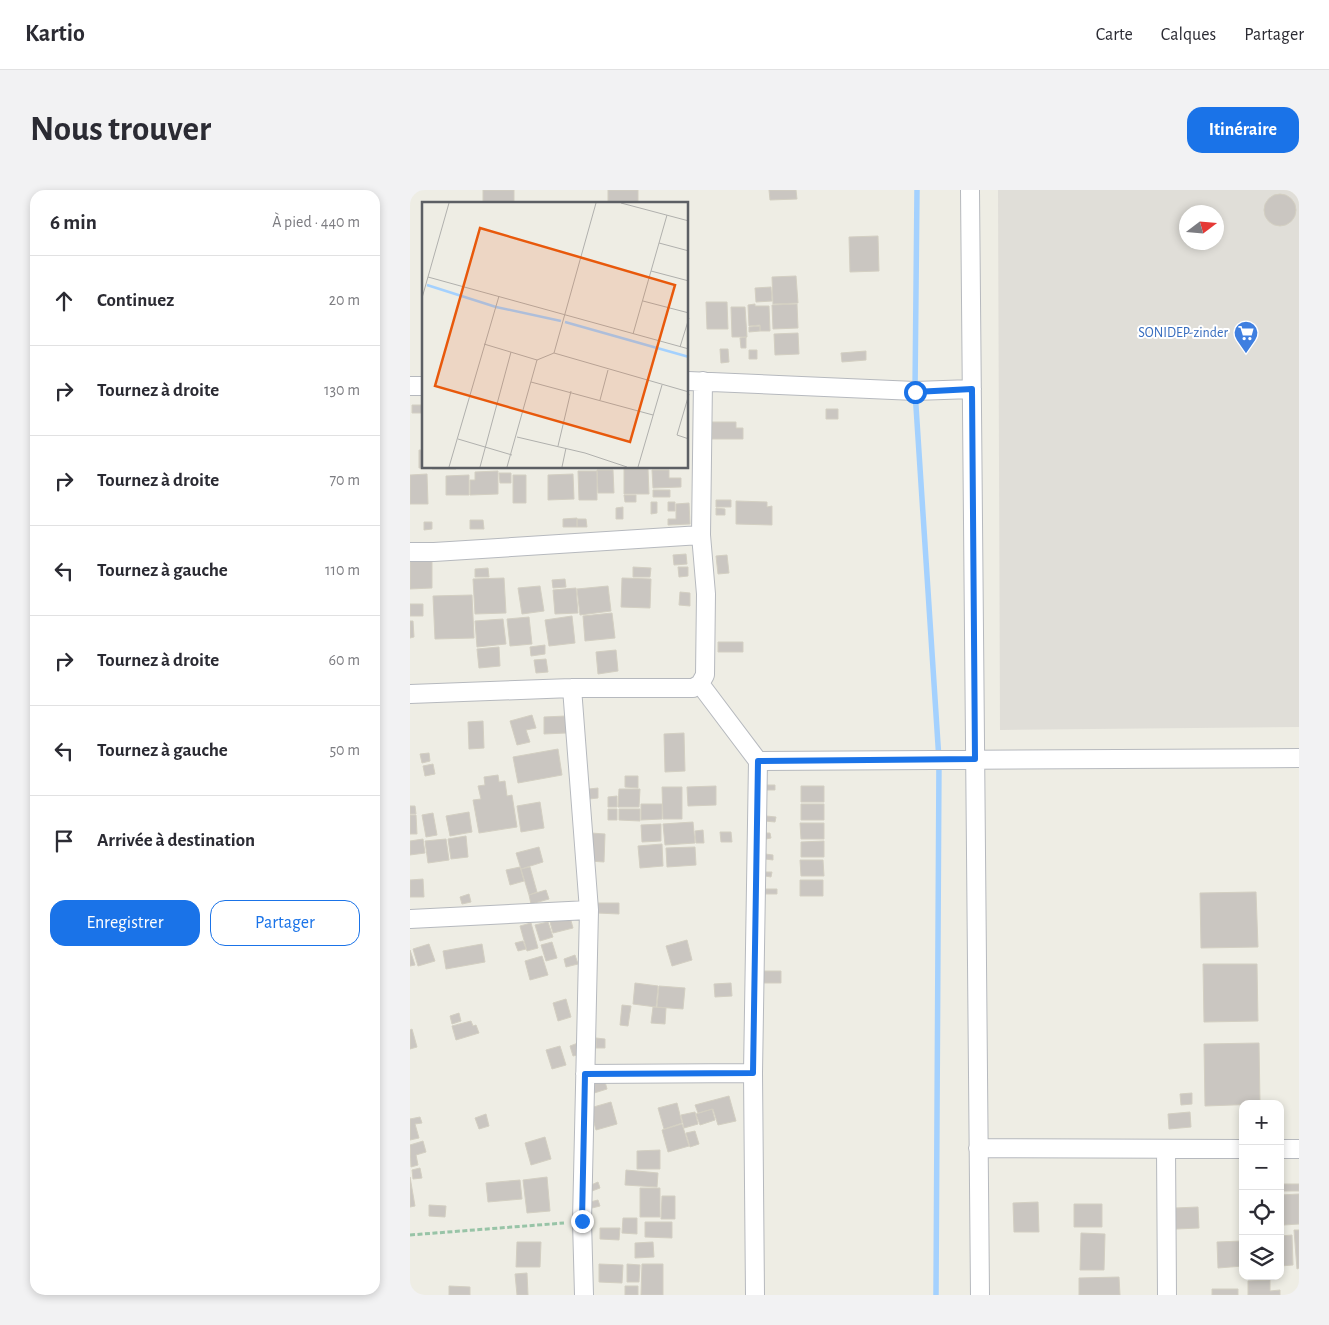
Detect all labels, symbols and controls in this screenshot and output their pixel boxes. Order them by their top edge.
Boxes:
text: Kartio [25,22,85,46]
text: Carte [1096,26,1133,44]
text: Calques [1161,26,1216,44]
text: Partager [1244,26,1304,44]
button: Itinéraire [1187,107,1299,153]
text: Nous trouver [30,112,211,147]
inset map [422,202,689,469]
north arrow [1179,205,1224,250]
text: 6 min [50,212,97,233]
text: À pied · 440 m [272,214,360,230]
icon: ahead [50,287,78,315]
text: Continuez [97,291,174,310]
text: 20 m [329,292,360,308]
supermarket icon: SONIDEP-zinder [1233,320,1259,354]
place label: SONIDEP-zinder [1138,326,1228,340]
icon: right [50,377,78,405]
text: Tournez à droite [97,381,219,400]
route start [904,381,927,404]
text: 130 m [324,382,360,398]
icon: right [50,467,78,495]
text: Tournez à droite [97,471,219,490]
text: 70 m [329,472,360,488]
icon: left [50,557,78,585]
text: Tournez à gauche [97,561,228,580]
text: 110 m [325,562,360,578]
icon: right [50,647,78,675]
text: Tournez à droite [97,651,219,670]
text: 60 m [329,652,360,668]
icon: left [50,737,78,765]
text: Tournez à gauche [97,741,228,760]
text: 50 m [329,742,360,758]
icon: arrive [50,827,78,855]
text: Arrivée à destination [97,831,255,850]
button: Enregistrer [50,900,200,946]
button: Partager [210,900,360,946]
map controls [1239,1100,1284,1280]
button: + [1239,1100,1284,1145]
button: − [1239,1145,1284,1190]
button: locate [1239,1190,1284,1235]
route end [571,1210,594,1233]
button: layers [1239,1235,1284,1280]

